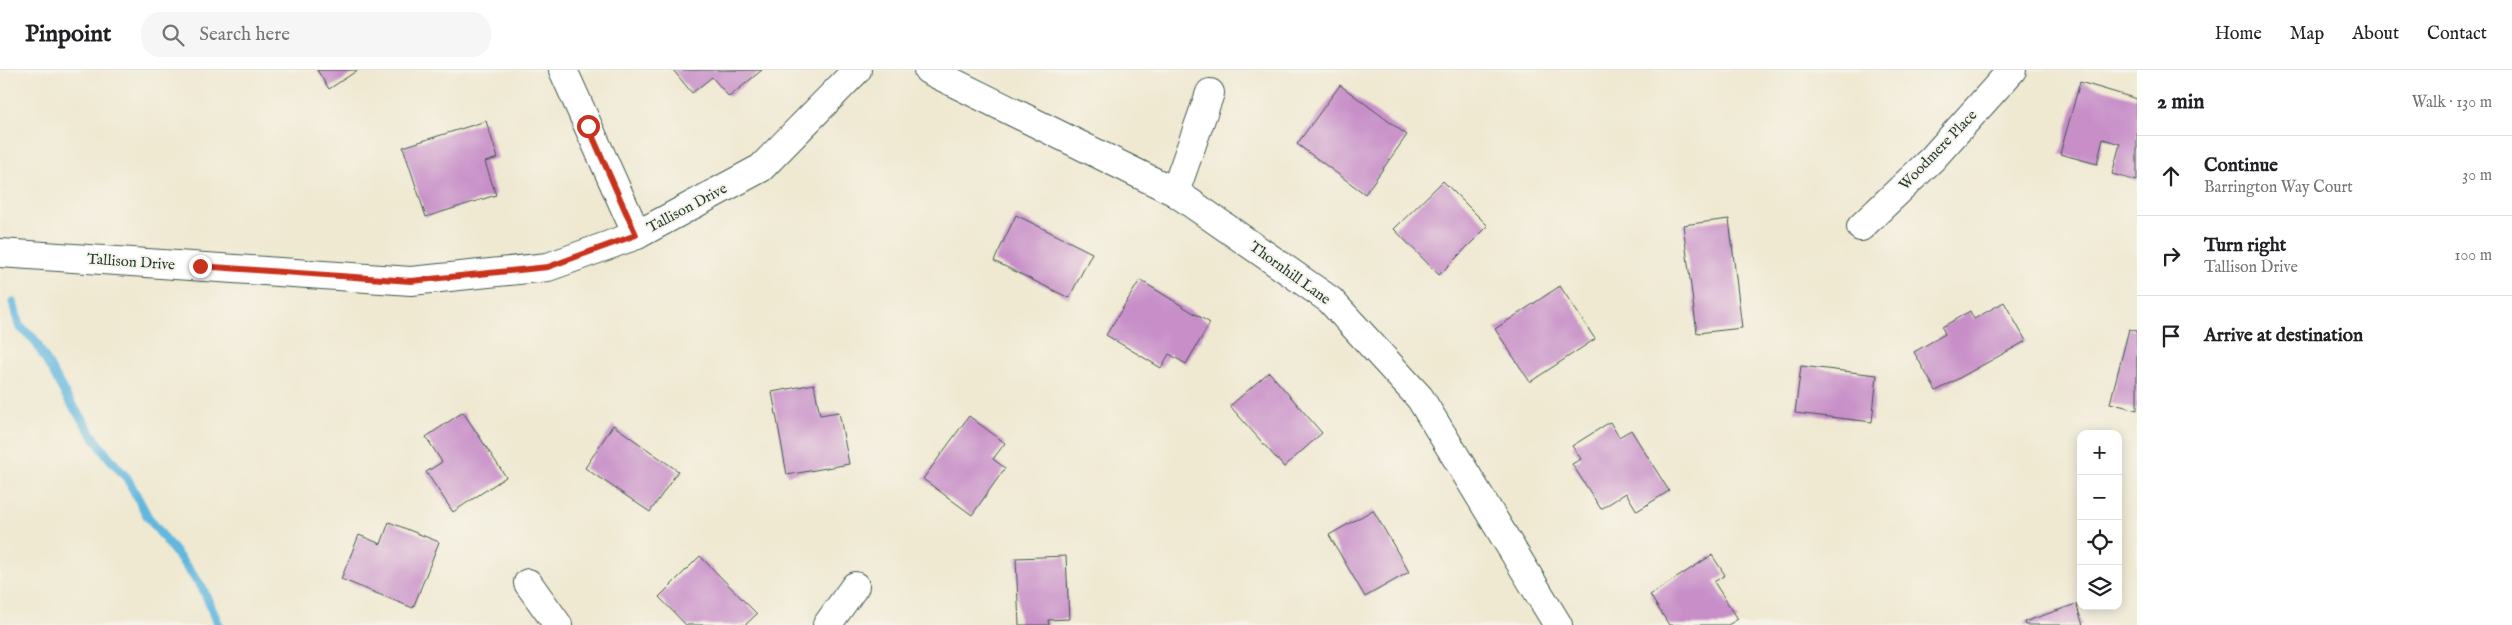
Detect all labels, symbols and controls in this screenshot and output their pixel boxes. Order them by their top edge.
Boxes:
search box [141,12,491,57]
text: Pinpoint [25,19,111,50]
icon: search [159,21,187,49]
text: Search here [199,23,290,47]
text: Home [2215,23,2262,46]
text: Map [2290,23,2324,46]
text: About [2352,23,2399,46]
text: Contact [2427,23,2487,46]
text: 2 min [2157,89,2204,116]
text: Walk · 130 m [2412,93,2492,113]
street label: Woodmere Place [1895,106,1981,194]
route start [577,115,600,138]
text: Continue [2204,154,2278,178]
icon: ahead [2157,162,2185,190]
text: 30 m [2462,166,2492,186]
text: Barrington Way Court [2204,178,2353,198]
street label: Tallison Drive [644,179,730,237]
text: Turn right [2204,234,2286,258]
street label: Thornhill Lane [1246,237,1334,309]
icon: right [2157,242,2185,270]
text: 100 m [2455,246,2492,266]
street label: Tallison Drive [86,249,176,275]
route end [189,255,212,278]
text: Tallison Drive [2204,258,2298,278]
icon: arrive [2157,322,2185,350]
text: Arrive at destination [2204,324,2363,348]
map controls [2077,430,2122,610]
button: + [2077,430,2122,475]
button: − [2077,475,2122,520]
button: locate [2077,520,2122,565]
button: layers [2077,565,2122,610]

